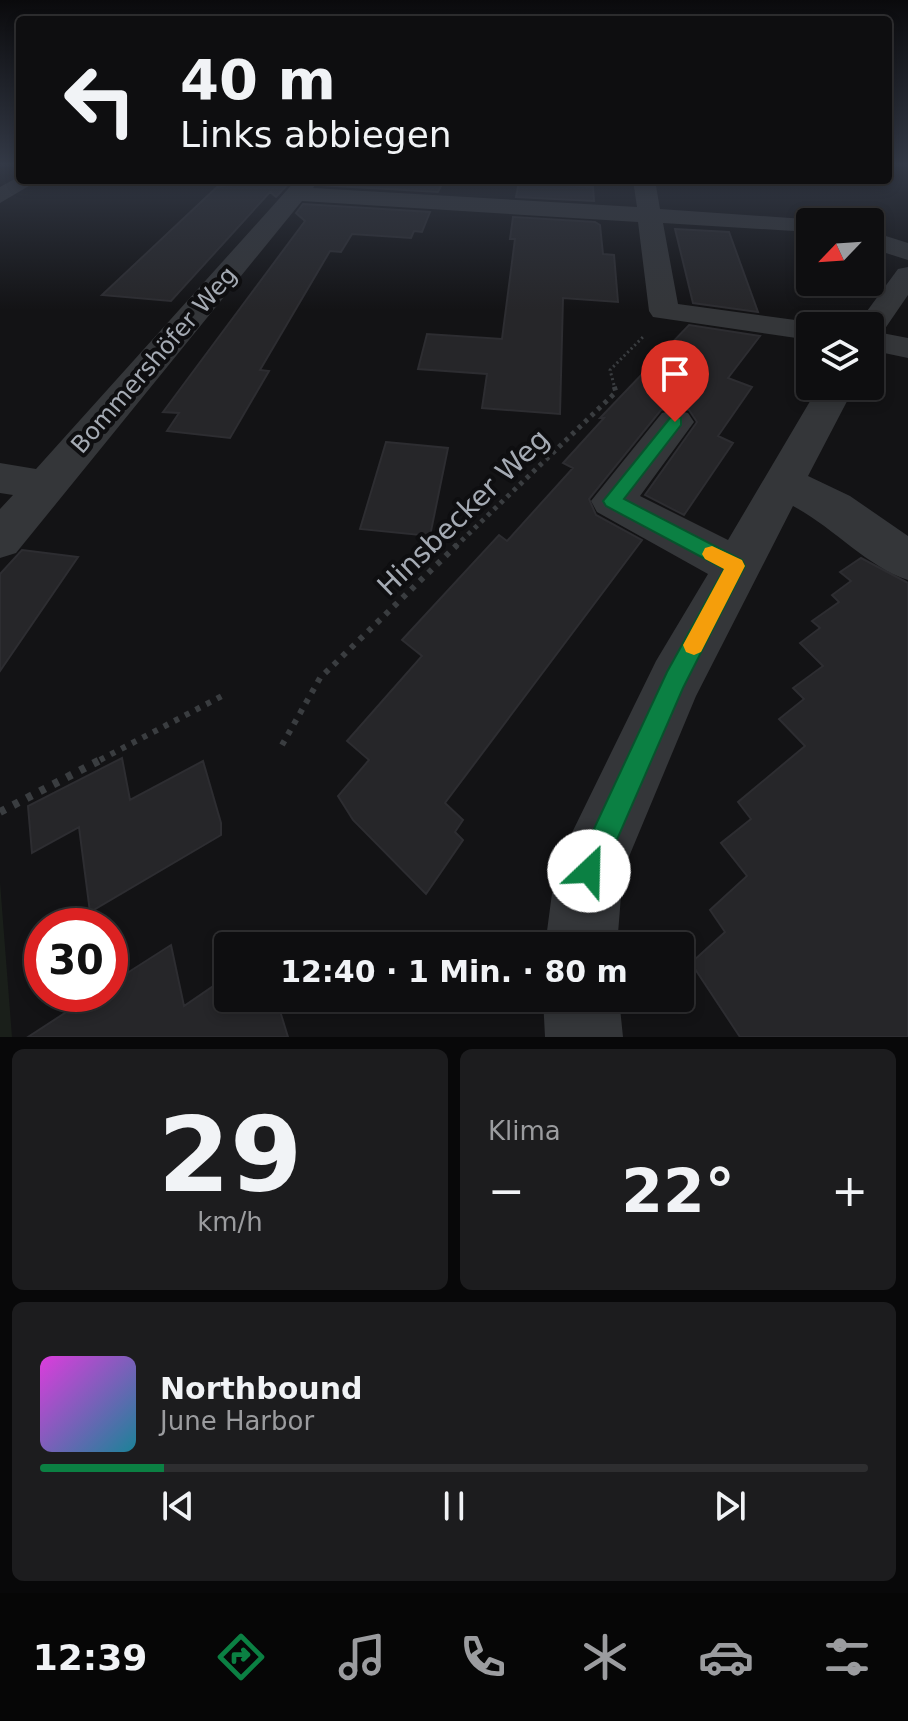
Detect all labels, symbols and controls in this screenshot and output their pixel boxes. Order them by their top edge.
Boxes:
text: 40 m [180,47,336,112]
icon: left [48,48,152,152]
text: Links abbiegen [180,114,452,155]
north arrow [796,208,884,296]
map controls [796,208,884,400]
street label: Bommershöfer Weg [65,261,243,459]
button: layers [796,312,884,400]
pin [641,340,709,422]
icon: arrive [653,352,697,396]
street label: Hinsbecker Weg [371,422,556,603]
position arrow [547,829,631,913]
speed limit sign: 30 [24,908,128,1012]
text: 12:40 · 1 Min. · 80 m [280,954,628,989]
text: 29 [158,1094,302,1216]
text: Klima [488,1116,561,1146]
text: 22° [621,1156,735,1226]
text: − [488,1165,525,1216]
text: + [831,1165,868,1216]
text: km/h [197,1207,263,1237]
text: Northbound [160,1371,363,1406]
text: June Harbor [160,1406,314,1436]
icon: previous [156,1484,200,1528]
icon: pause [432,1484,476,1528]
icon: next [708,1484,752,1528]
icon: directions [213,1629,269,1685]
icon: music [334,1629,390,1685]
icon: phone [455,1629,511,1685]
icon: climate [577,1629,633,1685]
icon: car [698,1629,754,1685]
icon: filters [819,1629,875,1685]
text: 12:39 [33,1637,147,1678]

